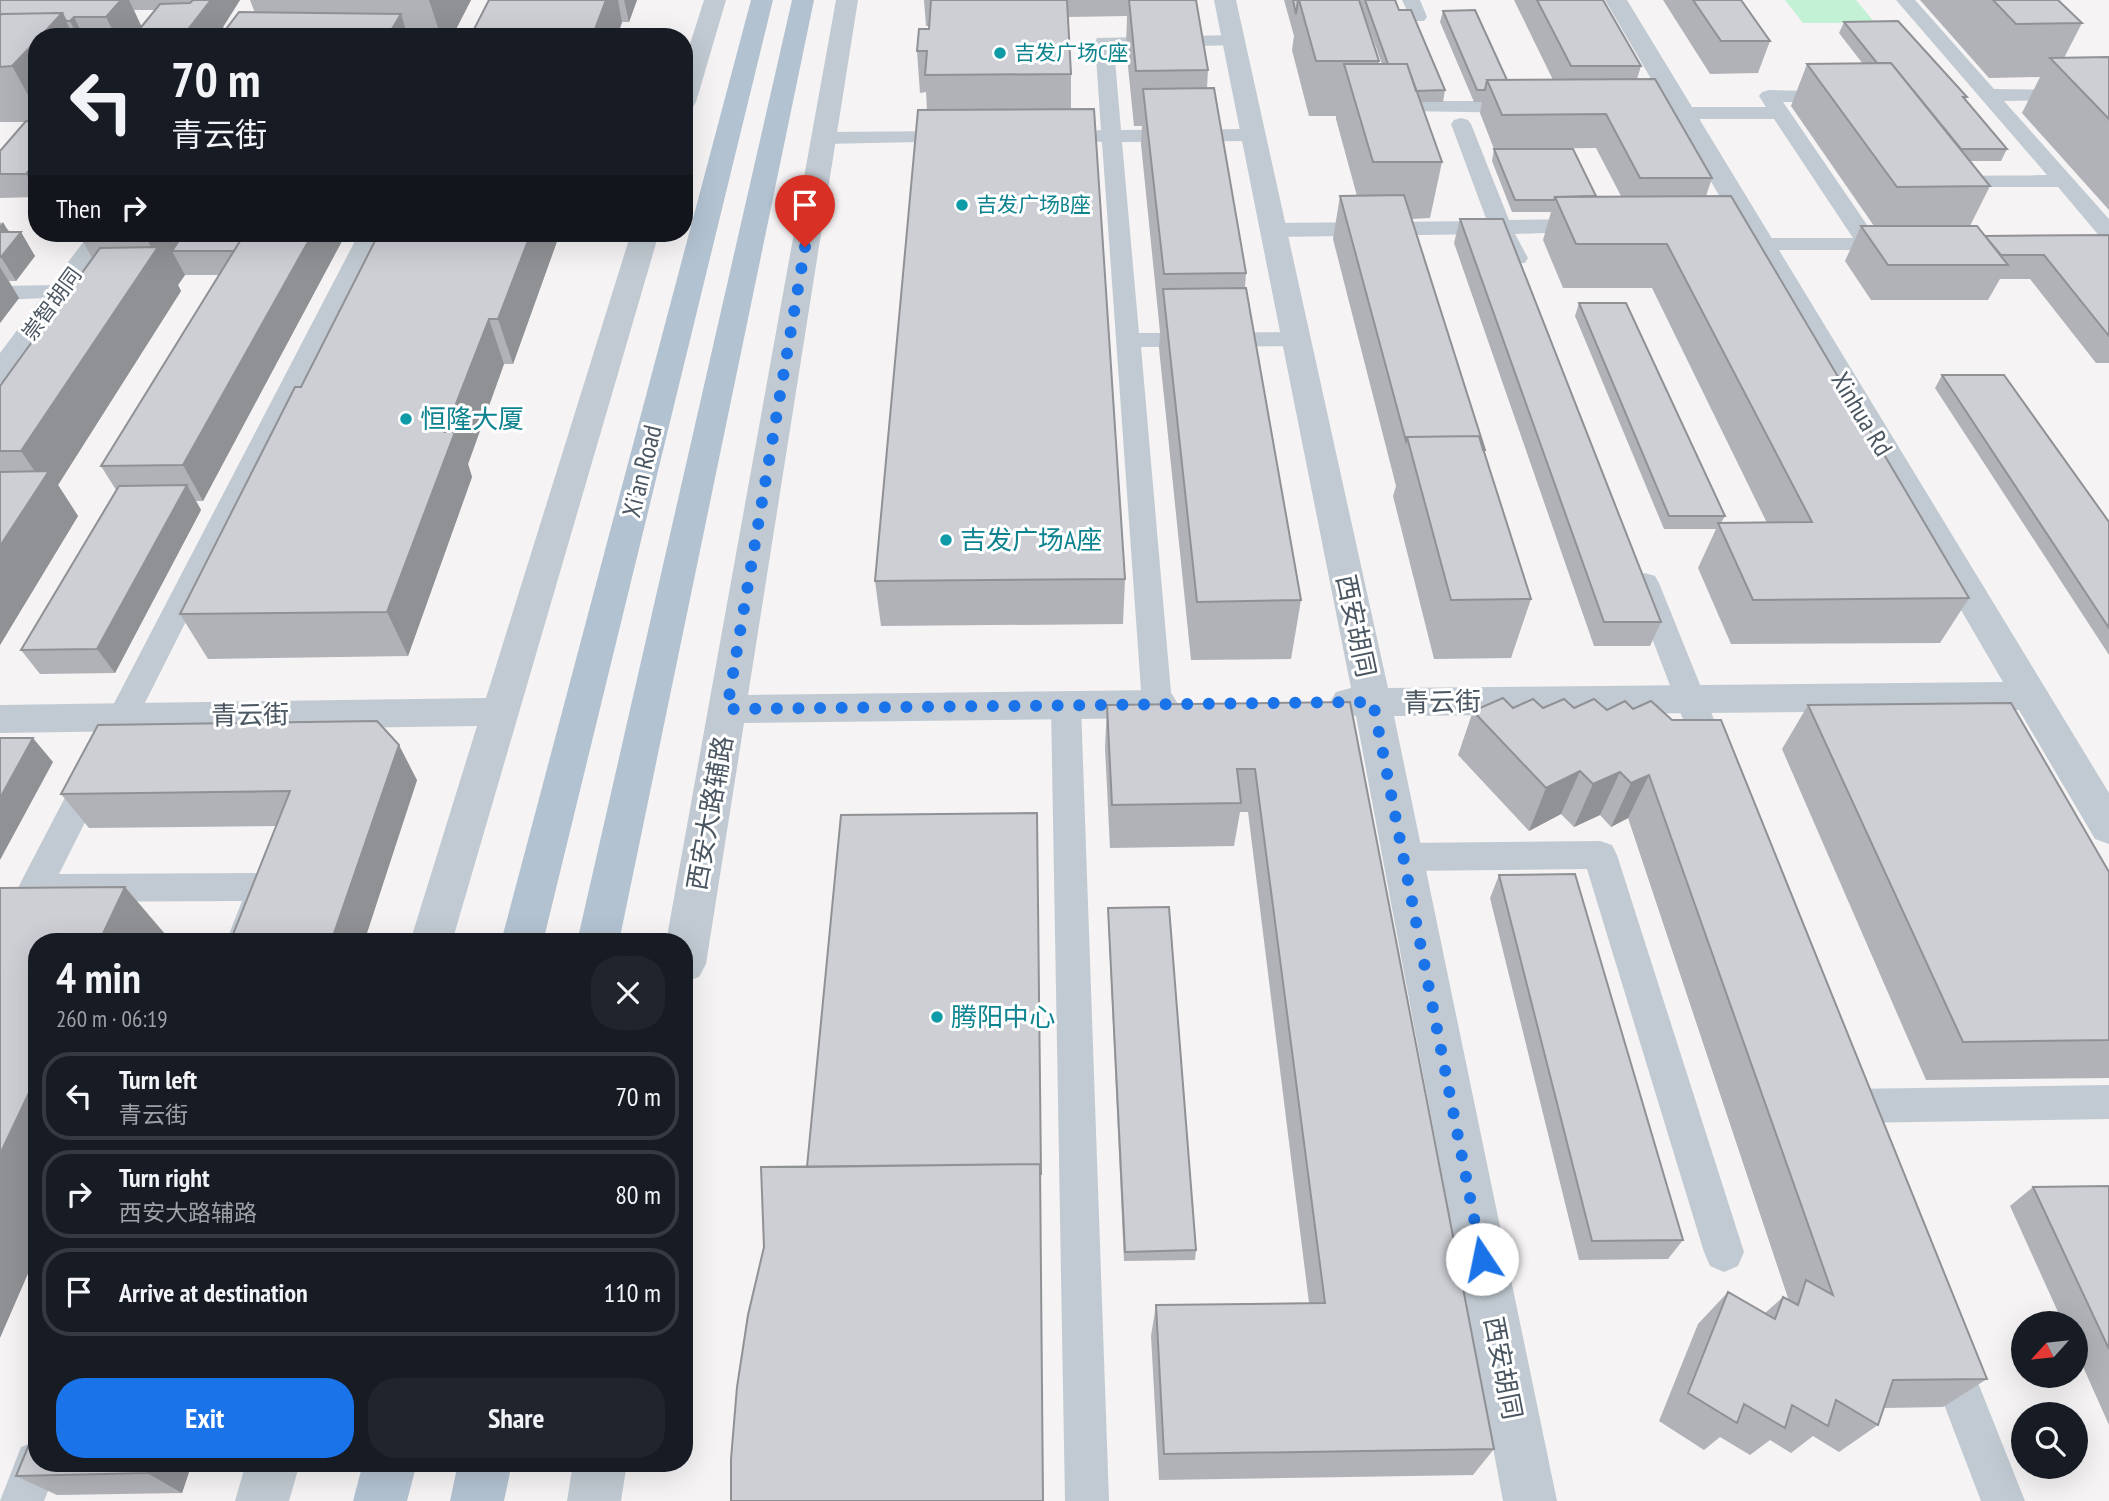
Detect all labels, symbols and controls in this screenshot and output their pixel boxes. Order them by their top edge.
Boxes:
place label: 吉发广场C座 [1014,39,1129,66]
marker: 吉发广场C座 [992,45,1008,61]
text: 70 m [171,47,260,111]
icon: left [56,56,147,147]
text: 青云街 [171,113,267,155]
pin [775,175,835,247]
icon: arrive [786,186,824,224]
icon: right [115,189,153,227]
place label: 吉发广场B座 [976,191,1091,218]
text: Then [56,192,101,225]
marker: 吉发广场B座 [954,197,970,213]
street label: 崇智胡同 [16,262,87,346]
street label: Xinhua Rd [1824,366,1900,462]
place label: 恒隆大厦 [420,402,524,435]
marker: 恒隆大厦 [398,411,414,427]
street label: Xi'an Road [614,421,669,520]
place label: 吉发广场A座 [960,523,1102,556]
marker: 吉发广场A座 [938,532,954,548]
street label: 西安胡同 [1330,572,1383,680]
street label: 青云街 [1403,684,1481,719]
street label: 青云街 [211,697,289,732]
street label: 西安大路辅路 [680,733,739,893]
text: 4 min [56,950,141,1005]
button: close [591,956,665,1030]
place label: 腾阳中心 [951,1000,1055,1033]
text: 260 m · 06:19 [56,1004,168,1033]
marker: 腾阳中心 [929,1009,945,1025]
text: Turn left [119,1063,197,1096]
icon: left [60,1077,98,1115]
text: 70 m [615,1080,661,1113]
text: 青云街 [119,1100,188,1129]
text: Turn right [119,1161,210,1194]
icon: right [60,1175,98,1213]
text: 80 m [615,1178,661,1211]
text: 西安大路辅路 [119,1198,257,1227]
position arrow [1445,1222,1519,1296]
icon: arrive [60,1273,98,1311]
text: Arrive at destination [119,1276,308,1309]
text: 110 m [603,1276,661,1309]
north arrow [2011,1311,2088,1388]
map controls [2011,1311,2088,1479]
street label: 西安胡同 [1477,1314,1530,1422]
button: Exit [56,1378,354,1458]
button: Share [368,1378,665,1458]
button: search [2011,1402,2088,1479]

